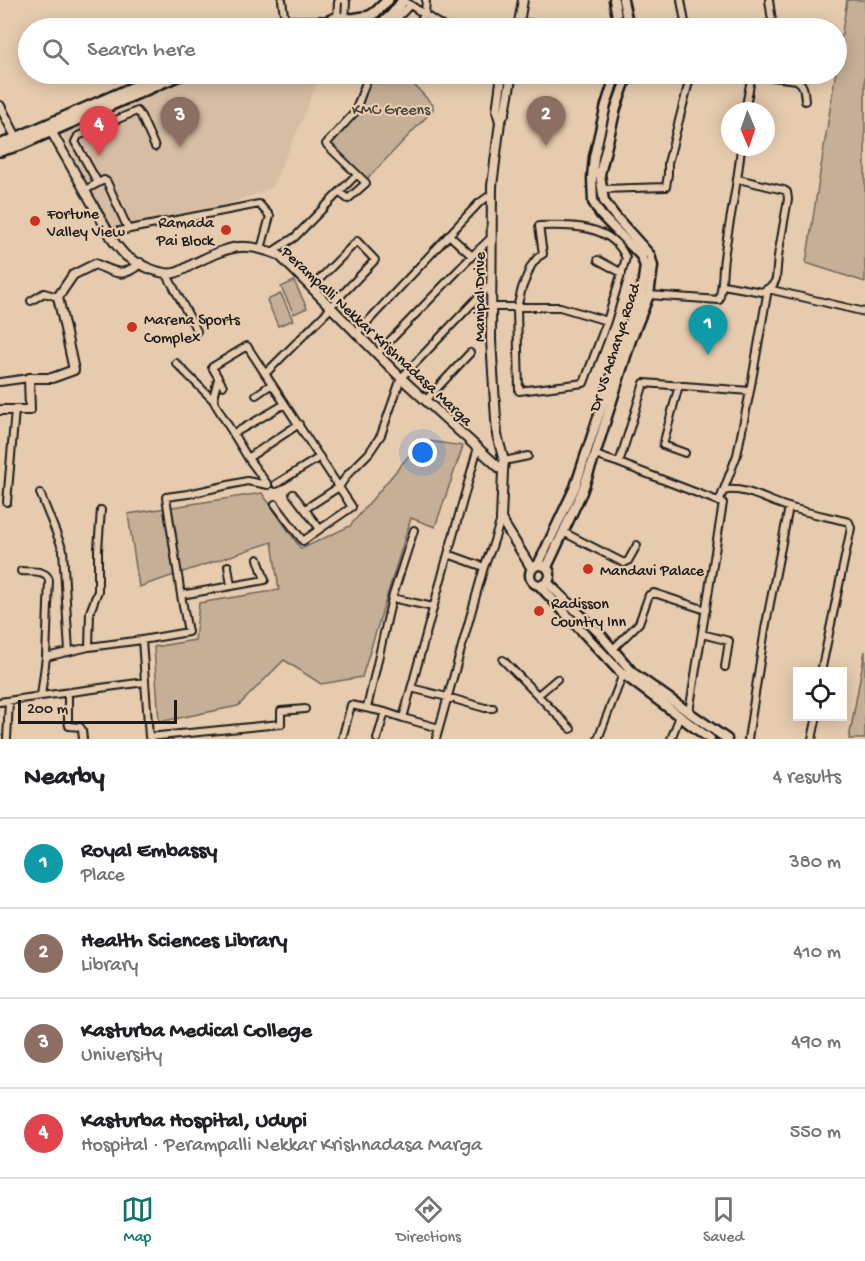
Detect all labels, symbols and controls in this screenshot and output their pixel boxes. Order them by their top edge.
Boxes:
search box [18,18,847,84]
icon: search [39,35,72,68]
text: Search here [87,38,195,64]
pin: 2 [526,96,566,146]
pin: 3 [160,98,200,147]
park label: KMC Greens [352,102,431,121]
north arrow [721,102,775,156]
pin: 4 [80,106,118,156]
place label: Fortune Valley View [46,206,125,243]
marker: Fortune Valley View [28,214,42,228]
place label: Ramada Pai Block [155,215,216,252]
marker: Ramada Pai Block [219,223,233,237]
street label: Perampalli Nekkar Krishnadasa Marga [275,243,476,432]
street label: Manipal Drive [472,251,491,342]
street label: Dr VS Acharya Road [586,280,646,415]
pin: 1 [688,306,728,355]
place label: Marena Sports Complex [144,312,241,349]
marker: Marena Sports Complex [125,320,139,334]
your location [408,438,437,467]
marker: Mandavi Palace [581,562,595,576]
place label: Mandavi Palace [600,563,705,582]
place label: Radisson Country Inn [551,596,626,633]
marker: Radisson Country Inn [532,604,546,618]
map controls [793,667,847,721]
button: locate [793,667,847,721]
scale bar [18,697,177,724]
text: 200 m [27,701,68,720]
text: Nearby [24,763,105,794]
text: 4 results [773,767,841,790]
text: Royal Embassy [81,839,217,865]
text: 1 [39,852,48,875]
text: 380 m [789,852,841,875]
text: Place [81,865,125,888]
text: Health Sciences Library [81,929,287,955]
text: 2 [39,942,48,965]
text: 410 m [793,942,841,965]
text: Library [81,955,138,978]
text: Kasturba Medical College [81,1019,312,1045]
text: 3 [38,1032,49,1055]
text: 490 m [791,1032,841,1055]
text: University [81,1045,162,1068]
text: Kasturba Hospital, Udupi [81,1109,307,1135]
text: 4 [39,1122,48,1145]
text: 550 m [790,1122,841,1145]
text: Hospital · Perampalli Nekkar Krishnadasa Marga [81,1135,482,1158]
tab: Map [121,1193,154,1248]
tab: Directions [396,1193,461,1248]
tab: Saved [703,1193,744,1248]

